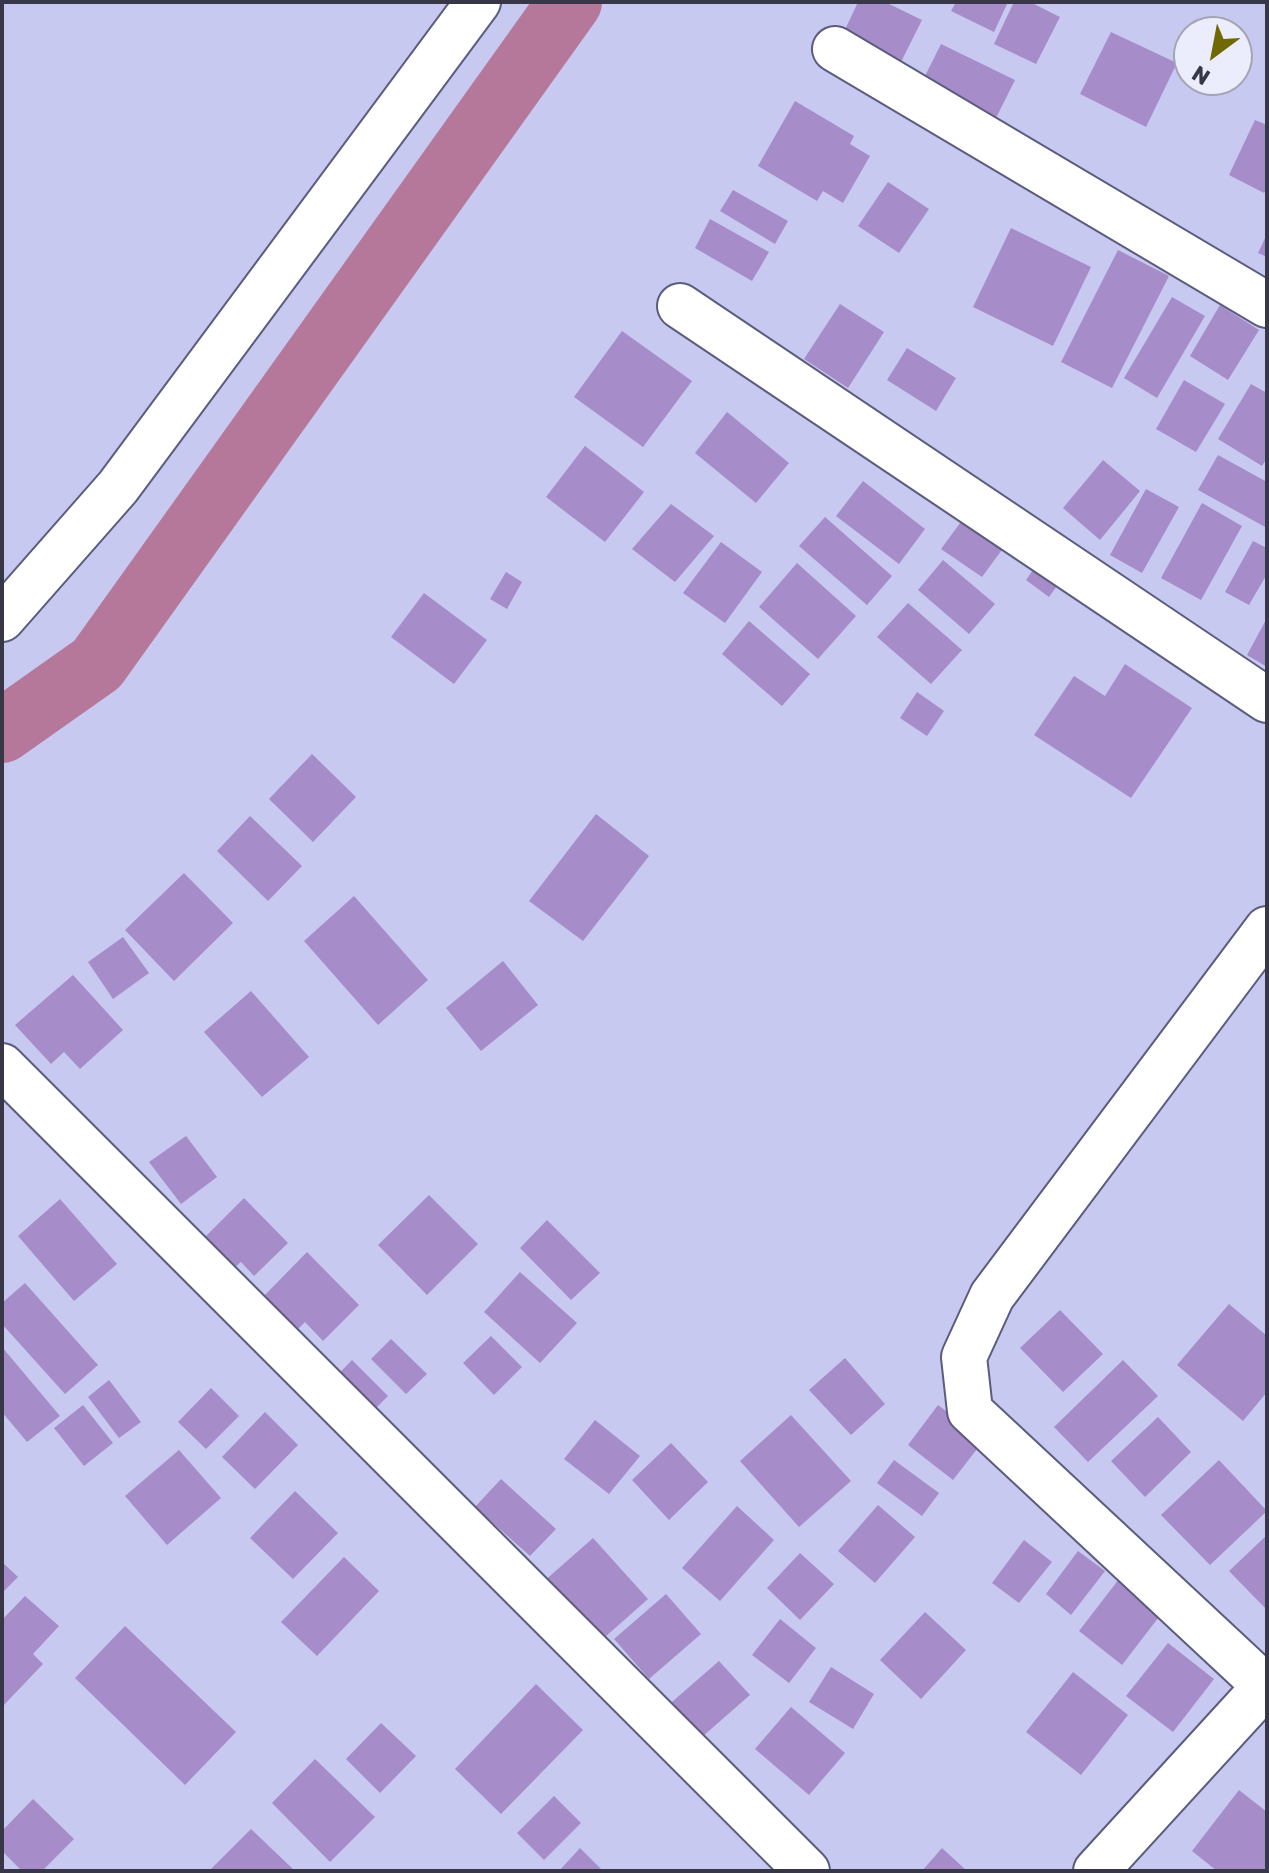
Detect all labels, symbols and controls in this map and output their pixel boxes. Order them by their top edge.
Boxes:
north arrow [1173,16,1253,96]
text: N [1187,59,1215,91]

